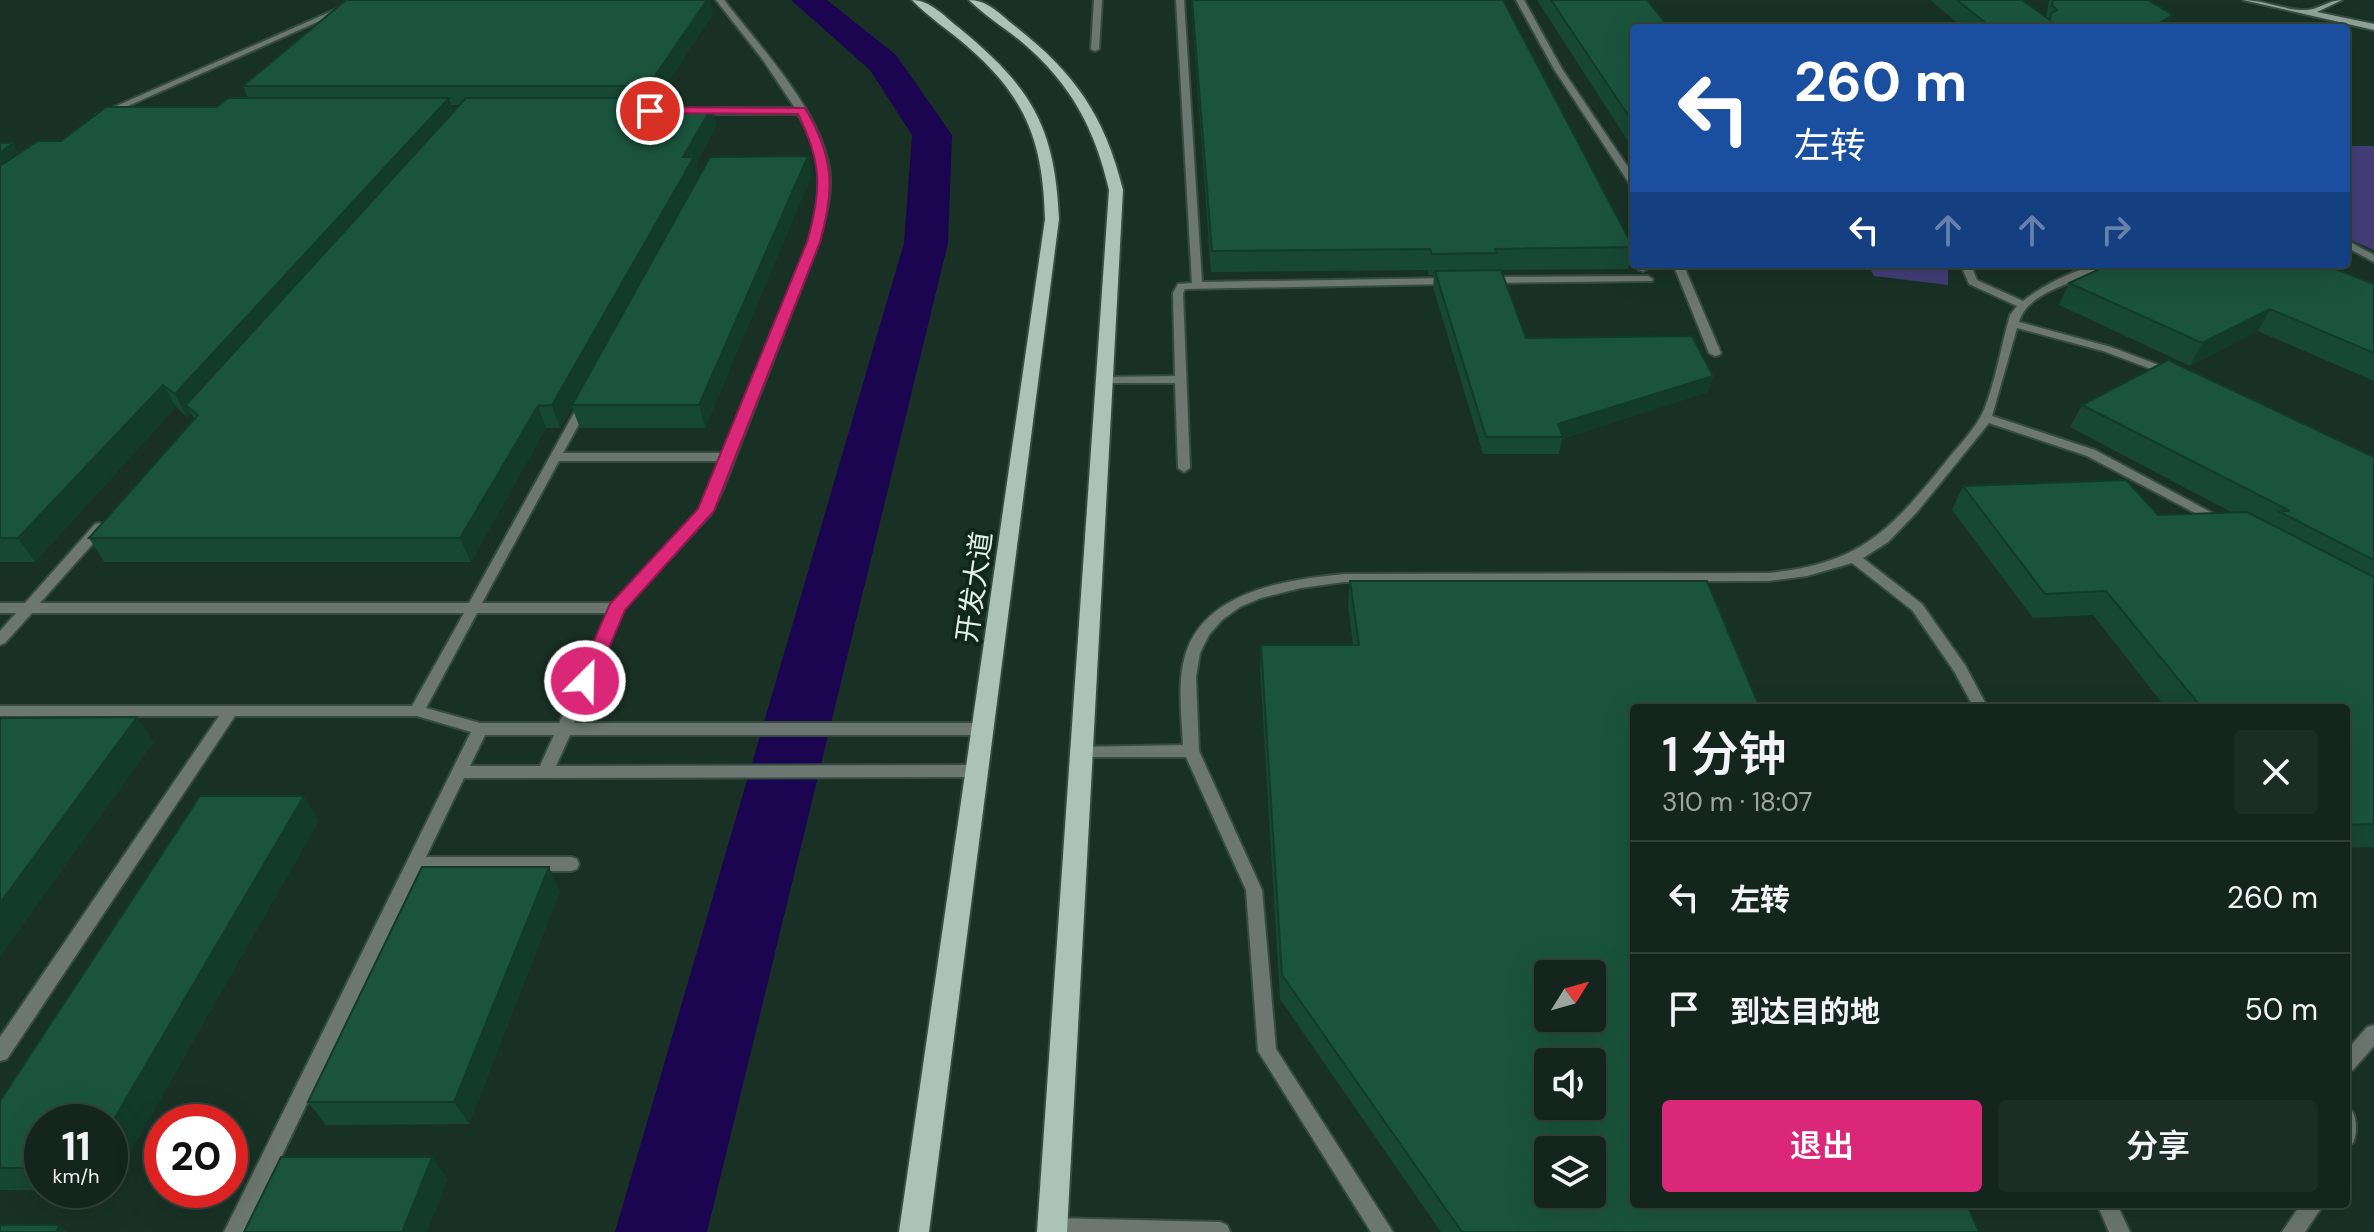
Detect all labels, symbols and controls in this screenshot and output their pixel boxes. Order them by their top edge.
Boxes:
text: 260 m [1794,45,1967,118]
icon: left [1662,56,1766,160]
pin [616,77,684,145]
icon: arrive [628,89,672,133]
text: 左转 [1794,122,1866,169]
icon: left [1842,208,1886,252]
icon: ahead [1926,208,1970,252]
icon: ahead [2010,208,2054,252]
icon: right [2094,208,2138,252]
street label: 开发大道 [948,529,1001,645]
position arrow [543,639,627,723]
text: 1 分钟 [1662,723,1786,786]
button: close [2234,730,2318,814]
text: 310 m · 18:07 [1662,785,1812,819]
icon: left [1662,875,1706,919]
text: 260 m [2227,878,2318,917]
text: 左转 [1730,880,1790,919]
north arrow [1534,960,1606,1032]
map controls [1534,960,1606,1208]
icon: arrive [1662,987,1706,1031]
text: 50 m [2244,990,2318,1029]
text: 到达目的地 [1730,992,1880,1031]
button: sound [1534,1048,1606,1120]
button: 退出 [1662,1100,1982,1192]
button: 分享 [1998,1100,2318,1192]
speed limit sign: 20 [144,1104,248,1208]
text: 11 [61,1120,91,1172]
button: layers [1534,1136,1606,1208]
text: km/h [52,1163,100,1189]

